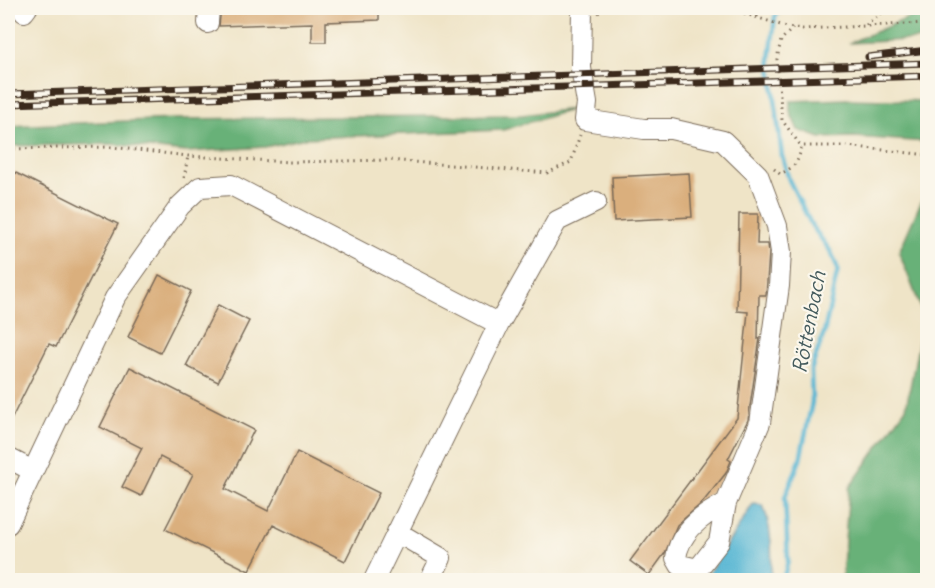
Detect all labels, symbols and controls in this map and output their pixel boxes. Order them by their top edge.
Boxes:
water label: Röttenbach [786,268,831,375]

